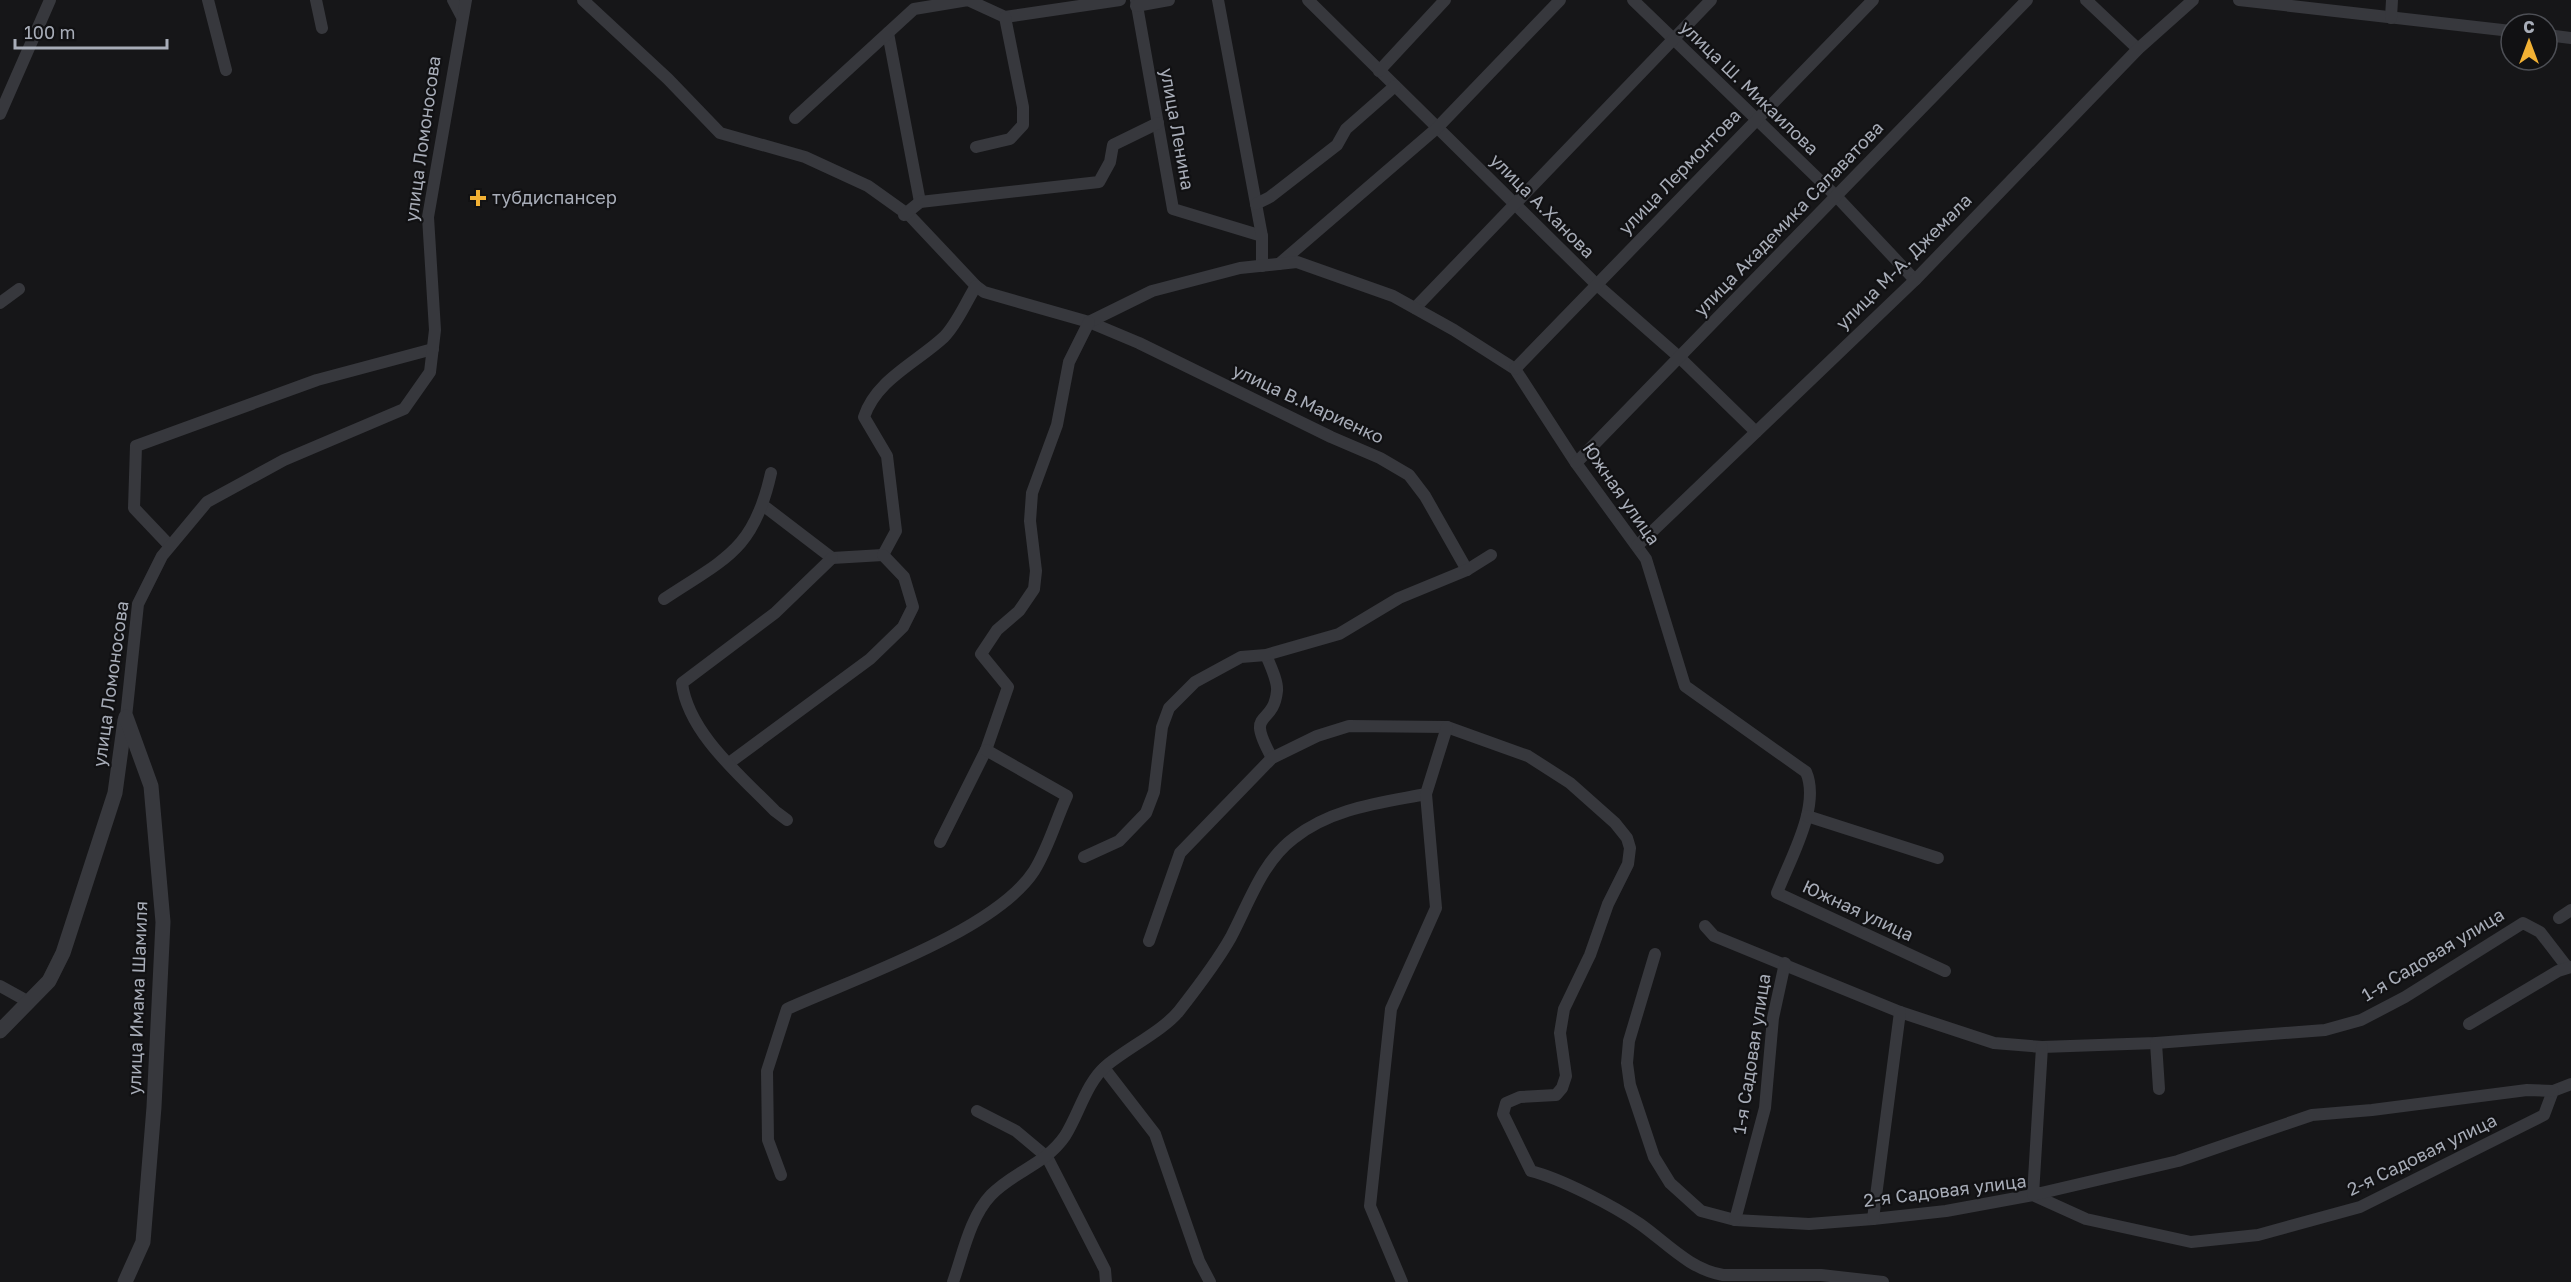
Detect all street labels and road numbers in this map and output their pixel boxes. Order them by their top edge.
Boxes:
street label: улица Ш. Микаилова [1676,15,1824,159]
street label: улица Ломоносова [399,54,445,223]
street label: улица Ленина [1156,66,1200,192]
street label: улица Лермонтова [1614,104,1745,239]
street label: улица Академика Салаватова [1689,116,1887,320]
street label: улица А.Ханова [1486,148,1600,262]
street label: улица М-А. Джемала [1831,189,1976,334]
street label: улица В.Мариенко [1229,358,1388,448]
street label: Южная улица [1578,438,1665,549]
street label: улица Ломоносова [87,599,133,768]
street label: Южная улица [1799,875,1917,945]
street label: улица Имама Шамиля [123,901,151,1095]
street label: 1-я Садовая улица [2357,903,2508,1005]
street label: 1-я Садовая улица [1727,972,1775,1136]
street label: 2-я Садовая улица [2343,1108,2500,1200]
street label: 2-я Садовая улица [1862,1169,2028,1211]

